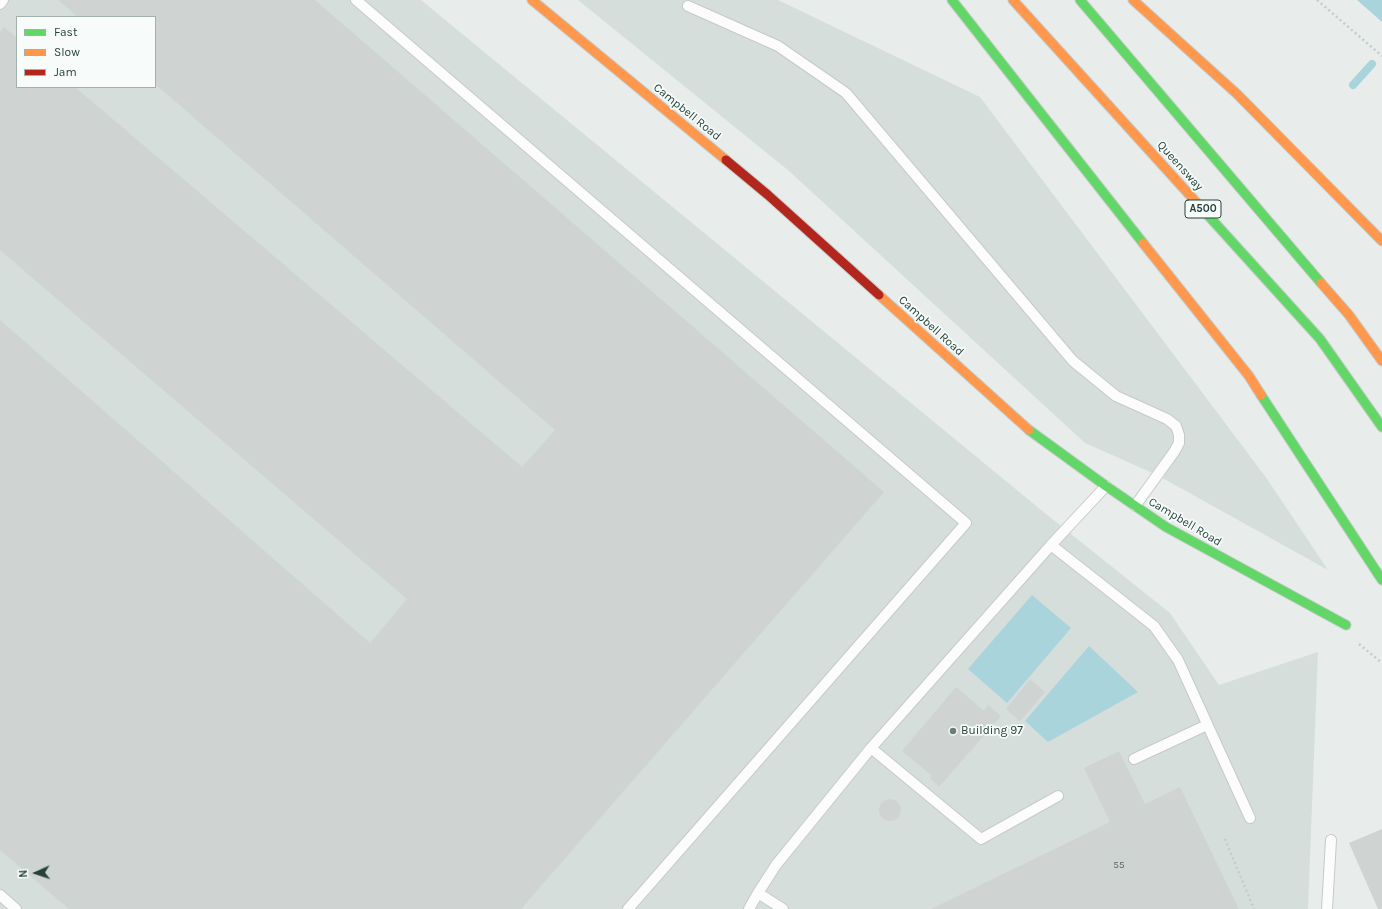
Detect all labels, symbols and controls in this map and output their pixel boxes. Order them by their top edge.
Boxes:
legend [16,16,156,88]
text: Fast [54,25,77,39]
text: Slow [54,45,80,59]
text: Jam [54,65,77,79]
street label: Campbell Road [650,80,724,144]
street label: Queensway [1154,138,1206,194]
road number: A500 [1185,200,1221,218]
street label: Campbell Road [895,293,967,359]
street label: Campbell Road [1146,495,1224,549]
place label: Building 97 [961,724,1023,738]
marker: Building 97 [948,726,958,736]
north arrow [16,853,56,893]
house number: 55 [1113,859,1125,871]
text: N [17,869,30,878]

